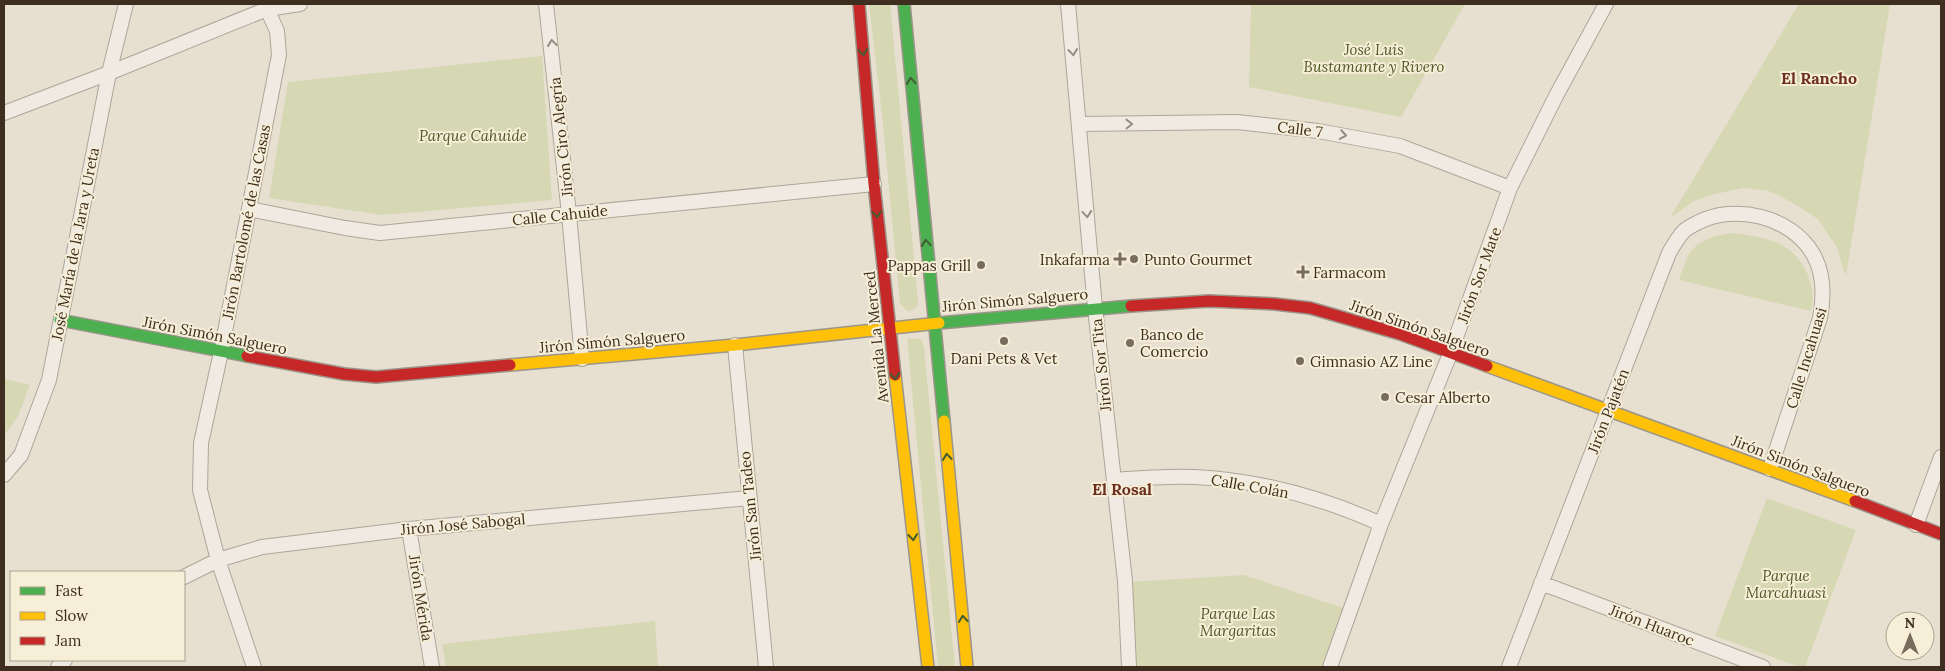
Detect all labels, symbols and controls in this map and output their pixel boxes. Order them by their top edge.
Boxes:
one-way arrow [547,39,557,48]
park label: José Luis Bustamante y Rivero [1304,40,1445,76]
one-way arrow [857,49,868,57]
one-way arrow [1067,49,1078,57]
district label: El Rancho [1781,68,1857,88]
street label: Jirón Ciro Alegría [545,76,577,199]
one-way arrow [906,77,917,85]
street label: Calle 7 [1276,117,1324,141]
one-way arrow [1125,118,1133,129]
street label: Jirón Bartolomé de las Casas [218,123,274,322]
park label: Parque Cahuide [419,126,527,145]
one-way arrow [1338,130,1347,140]
street label: José María de la Jara y Ureta [47,146,103,343]
street label: Calle Cahuide [511,201,609,229]
one-way arrow [871,210,882,218]
one-way arrow [1081,210,1092,218]
street label: Jirón Sor Mate [1452,224,1505,327]
one-way arrow [921,239,932,247]
place label: Inkafarma [1040,250,1110,269]
place label: Punto Gourmet [1144,250,1253,269]
marker: Inkafarma [1114,253,1126,265]
marker: Punto Gourmet [1128,253,1140,265]
place label: Pappas Grill [887,256,971,275]
marker: Pappas Grill [975,259,987,271]
place label: Farmacom [1313,263,1386,282]
marker: Farmacom [1297,266,1309,278]
street label: Avenida La Merced [860,270,892,405]
street label: Jirón Simón Salguero [940,284,1089,316]
street label: Jirón Simón Salguero [1347,295,1493,361]
street label: Calle Incahuasi [1782,305,1830,411]
street label: Jirón Simón Salguero [140,311,289,358]
street label: Jirón Sor Tita [1087,317,1115,413]
street label: Jirón Simón Salguero [537,325,686,357]
place label: Banco de Comercio [1140,325,1208,361]
marker: Dani Pets & Vet [998,335,1010,347]
marker: Banco de Comercio [1124,337,1136,349]
place label: Dani Pets & Vet [950,349,1058,368]
place label: Gimnasio AZ Line [1310,352,1433,371]
marker: Gimnasio AZ Line [1294,355,1306,367]
street label: Jirón Pajatén [1583,366,1633,457]
one-way arrow [889,372,900,380]
place label: Cesar Alberto [1395,388,1490,407]
marker: Cesar Alberto [1379,391,1391,403]
street label: Jirón Simón Salguero [1728,430,1873,501]
street label: Jirón San Tadeo [735,450,765,563]
one-way arrow [942,453,953,461]
street label: Calle Colán [1210,470,1290,502]
district label: El Rosal [1092,479,1152,499]
street label: Jirón José Sabogal [399,509,526,539]
one-way arrow [907,533,918,541]
street label: Jirón Mérida [405,552,437,643]
park label: Parque Marcahuasi [1746,566,1827,602]
legend [10,571,185,661]
text: Fast [55,581,83,600]
street label: Jirón Huaroc [1606,600,1697,650]
park label: Parque Las Margaritas [1200,604,1276,640]
text: Slow [55,606,88,625]
north arrow [1885,611,1935,661]
one-way arrow [957,614,968,622]
text: N [1905,614,1916,632]
text: Jam [54,631,82,650]

